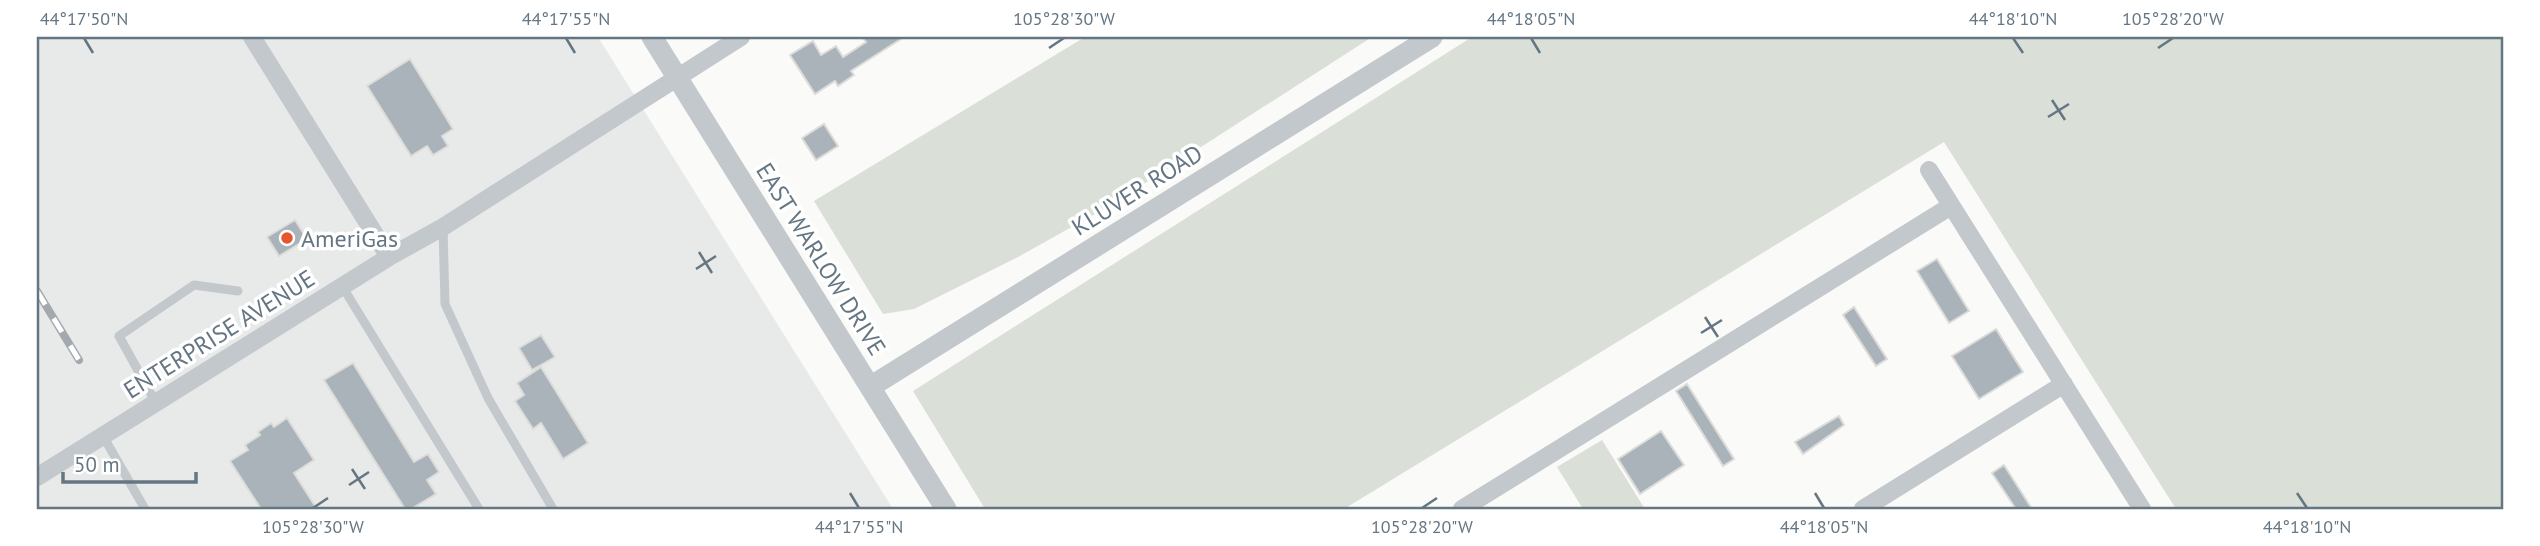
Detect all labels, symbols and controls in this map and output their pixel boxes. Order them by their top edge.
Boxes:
text: 44°17'50"N [40,7,128,30]
text: 44°17'55"N [522,7,610,30]
text: 105°28'30"W [1013,7,1115,30]
text: 44°18'05"N [1487,7,1575,30]
text: 44°18'10"N [1969,7,2057,30]
text: 105°28'20"W [2122,7,2224,30]
street label: KLUVER ROAD [1066,137,1208,243]
street label: EAST WARLOW DRIVE [749,157,893,361]
place label: AmeriGas [301,223,398,254]
marker: AmeriGas [279,230,295,246]
street label: ENTERPRISE AVENUE [118,263,320,405]
scale bar [63,441,196,485]
text: 50 m [74,451,120,478]
text: 105°28'30"W [262,515,364,538]
text: 44°17'55"N [815,515,903,538]
text: 105°28'20"W [1371,515,1473,538]
text: 44°18'05"N [1780,515,1868,538]
text: 44°18'10"N [2263,515,2351,538]

